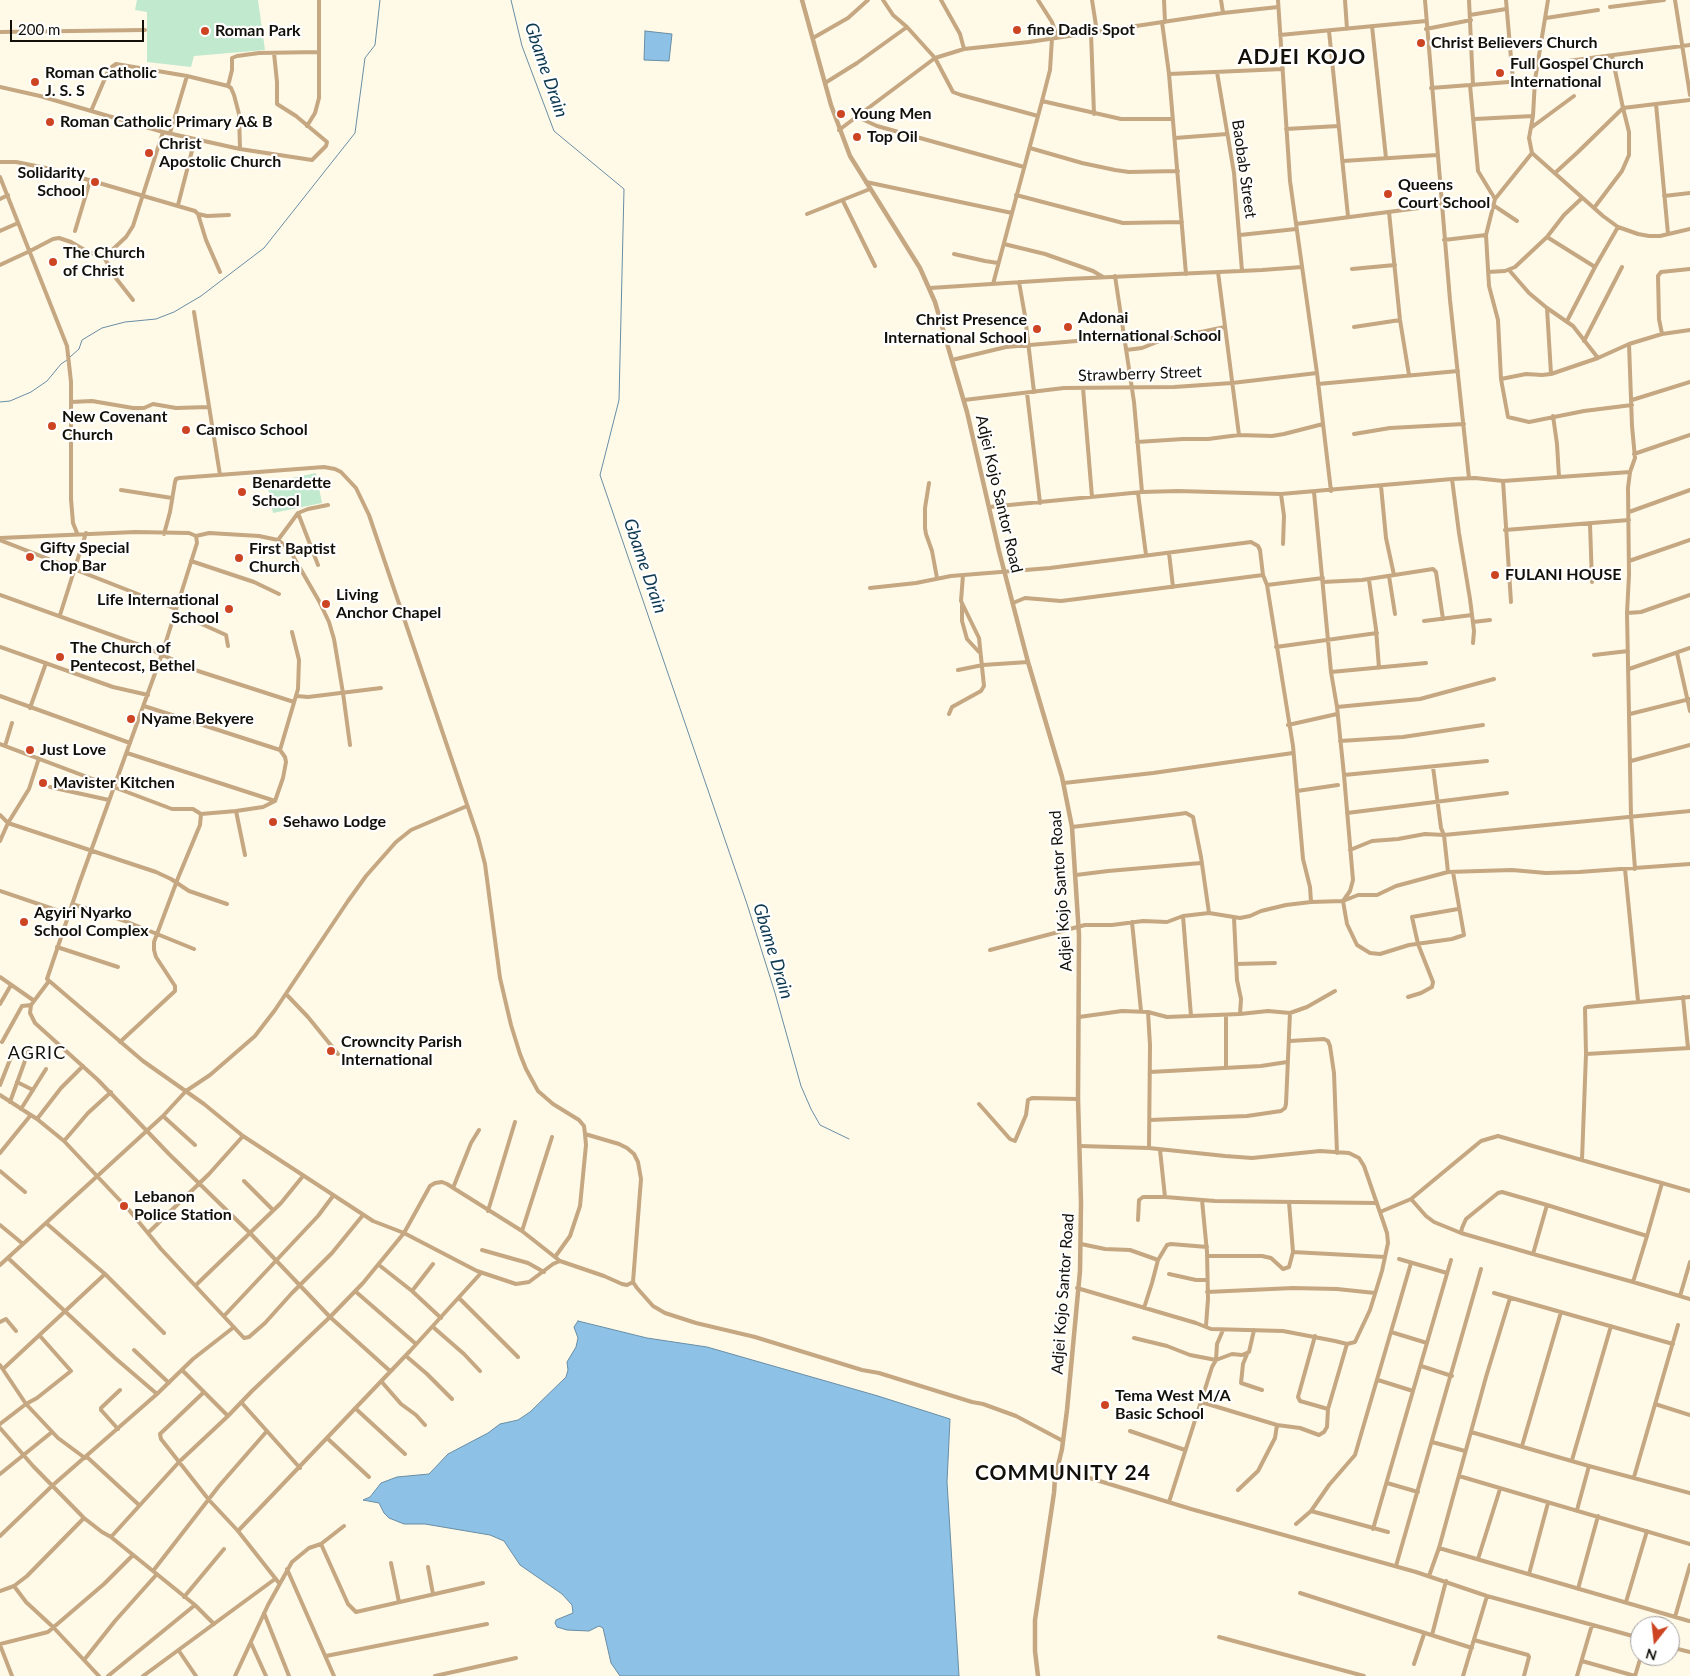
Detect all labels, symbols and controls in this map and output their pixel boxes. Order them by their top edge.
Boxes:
scale bar [12,10,146,42]
text: 200 m [18,20,60,38]
water label: Gbame Drain [520,20,572,120]
place label: fine Dadis Spot [1027,20,1135,40]
place label: Roman Park [215,21,301,41]
marker: fine Dadis Spot [1011,24,1023,36]
marker: Roman Park [199,25,211,37]
place label: Christ Believers Church [1431,33,1598,53]
marker: Christ Believers Church [1415,37,1427,49]
district label: ADJEI KOJO [1237,44,1367,70]
place label: Full Gospel Church International [1510,54,1644,92]
place label: Roman Catholic J. S. S [45,63,157,101]
marker: Full Gospel Church International [1494,67,1506,79]
marker: Roman Catholic J. S. S [29,76,41,88]
place label: Young Men [851,104,932,124]
marker: Young Men [835,108,847,120]
place label: Roman Catholic Primary A& B [60,112,273,132]
marker: Roman Catholic Primary A& B [44,116,56,128]
street label: Baobab Street [1228,118,1260,220]
place label: Top Oil [867,127,918,147]
marker: Top Oil [851,131,863,143]
place label: Christ Apostolic Church [159,134,281,172]
marker: Christ Apostolic Church [143,147,155,159]
place label: Solidarity School [17,163,85,201]
place label: Queens Court School [1398,175,1490,213]
marker: Solidarity School [89,176,101,188]
marker: Queens Court School [1382,188,1394,200]
place label: The Church of Christ [63,243,145,281]
marker: The Church of Christ [47,256,59,268]
place label: Adonai International School [1078,308,1221,346]
place label: Christ Presence International School [884,310,1027,348]
marker: Adonai International School [1062,321,1074,333]
marker: Christ Presence International School [1031,323,1043,335]
street label: Strawberry Street [1078,362,1202,386]
place label: New Covenant Church [62,407,167,445]
street label: Adjei Kojo Santor Road [971,413,1027,575]
marker: New Covenant Church [46,420,58,432]
place label: Camisco School [196,420,308,440]
marker: Camisco School [180,424,192,436]
place label: Benardette School [252,473,331,511]
marker: Benardette School [236,486,248,498]
water label: Gbame Drain [619,516,671,616]
place label: Gifty Special Chop Bar [40,538,129,576]
place label: First Baptist Church [249,539,336,577]
marker: Gifty Special Chop Bar [24,551,36,563]
marker: First Baptist Church [233,552,245,564]
place label: FULANI HOUSE [1505,565,1621,585]
marker: FULANI HOUSE [1489,569,1501,581]
place label: Living Anchor Chapel [336,585,441,623]
place label: Life International School [97,590,219,628]
marker: Living Anchor Chapel [320,598,332,610]
marker: Life International School [223,603,235,615]
place label: The Church of Pentecost, Bethel [70,638,195,676]
marker: The Church of Pentecost, Bethel [54,651,66,663]
place label: Nyame Bekyere [141,709,254,729]
marker: Nyame Bekyere [125,713,137,725]
place label: Just Love [40,740,106,760]
marker: Just Love [24,744,36,756]
place label: Mavister Kitchen [53,773,175,793]
marker: Mavister Kitchen [37,777,49,789]
street label: Adjei Kojo Santor Road [1046,810,1076,972]
place label: Sehawo Lodge [283,812,386,832]
marker: Sehawo Lodge [267,816,279,828]
water label: Gbame Drain [748,901,798,1001]
place label: Agyiri Nyarko School Complex [34,903,149,941]
marker: Agyiri Nyarko School Complex [18,916,30,928]
place label: Crowncity Parish International [341,1032,462,1070]
district label: AGRIC [7,1042,67,1064]
marker: Crowncity Parish International [325,1045,337,1057]
place label: Lebanon Police Station [134,1187,232,1225]
marker: Lebanon Police Station [118,1200,130,1212]
street label: Adjei Kojo Santor Road [1048,1213,1078,1375]
place label: Tema West M/A Basic School [1115,1386,1231,1424]
marker: Tema West M/A Basic School [1099,1399,1111,1411]
district label: COMMUNITY 24 [974,1460,1152,1486]
north arrow [1630,1616,1680,1666]
text: N [1643,1645,1659,1665]

